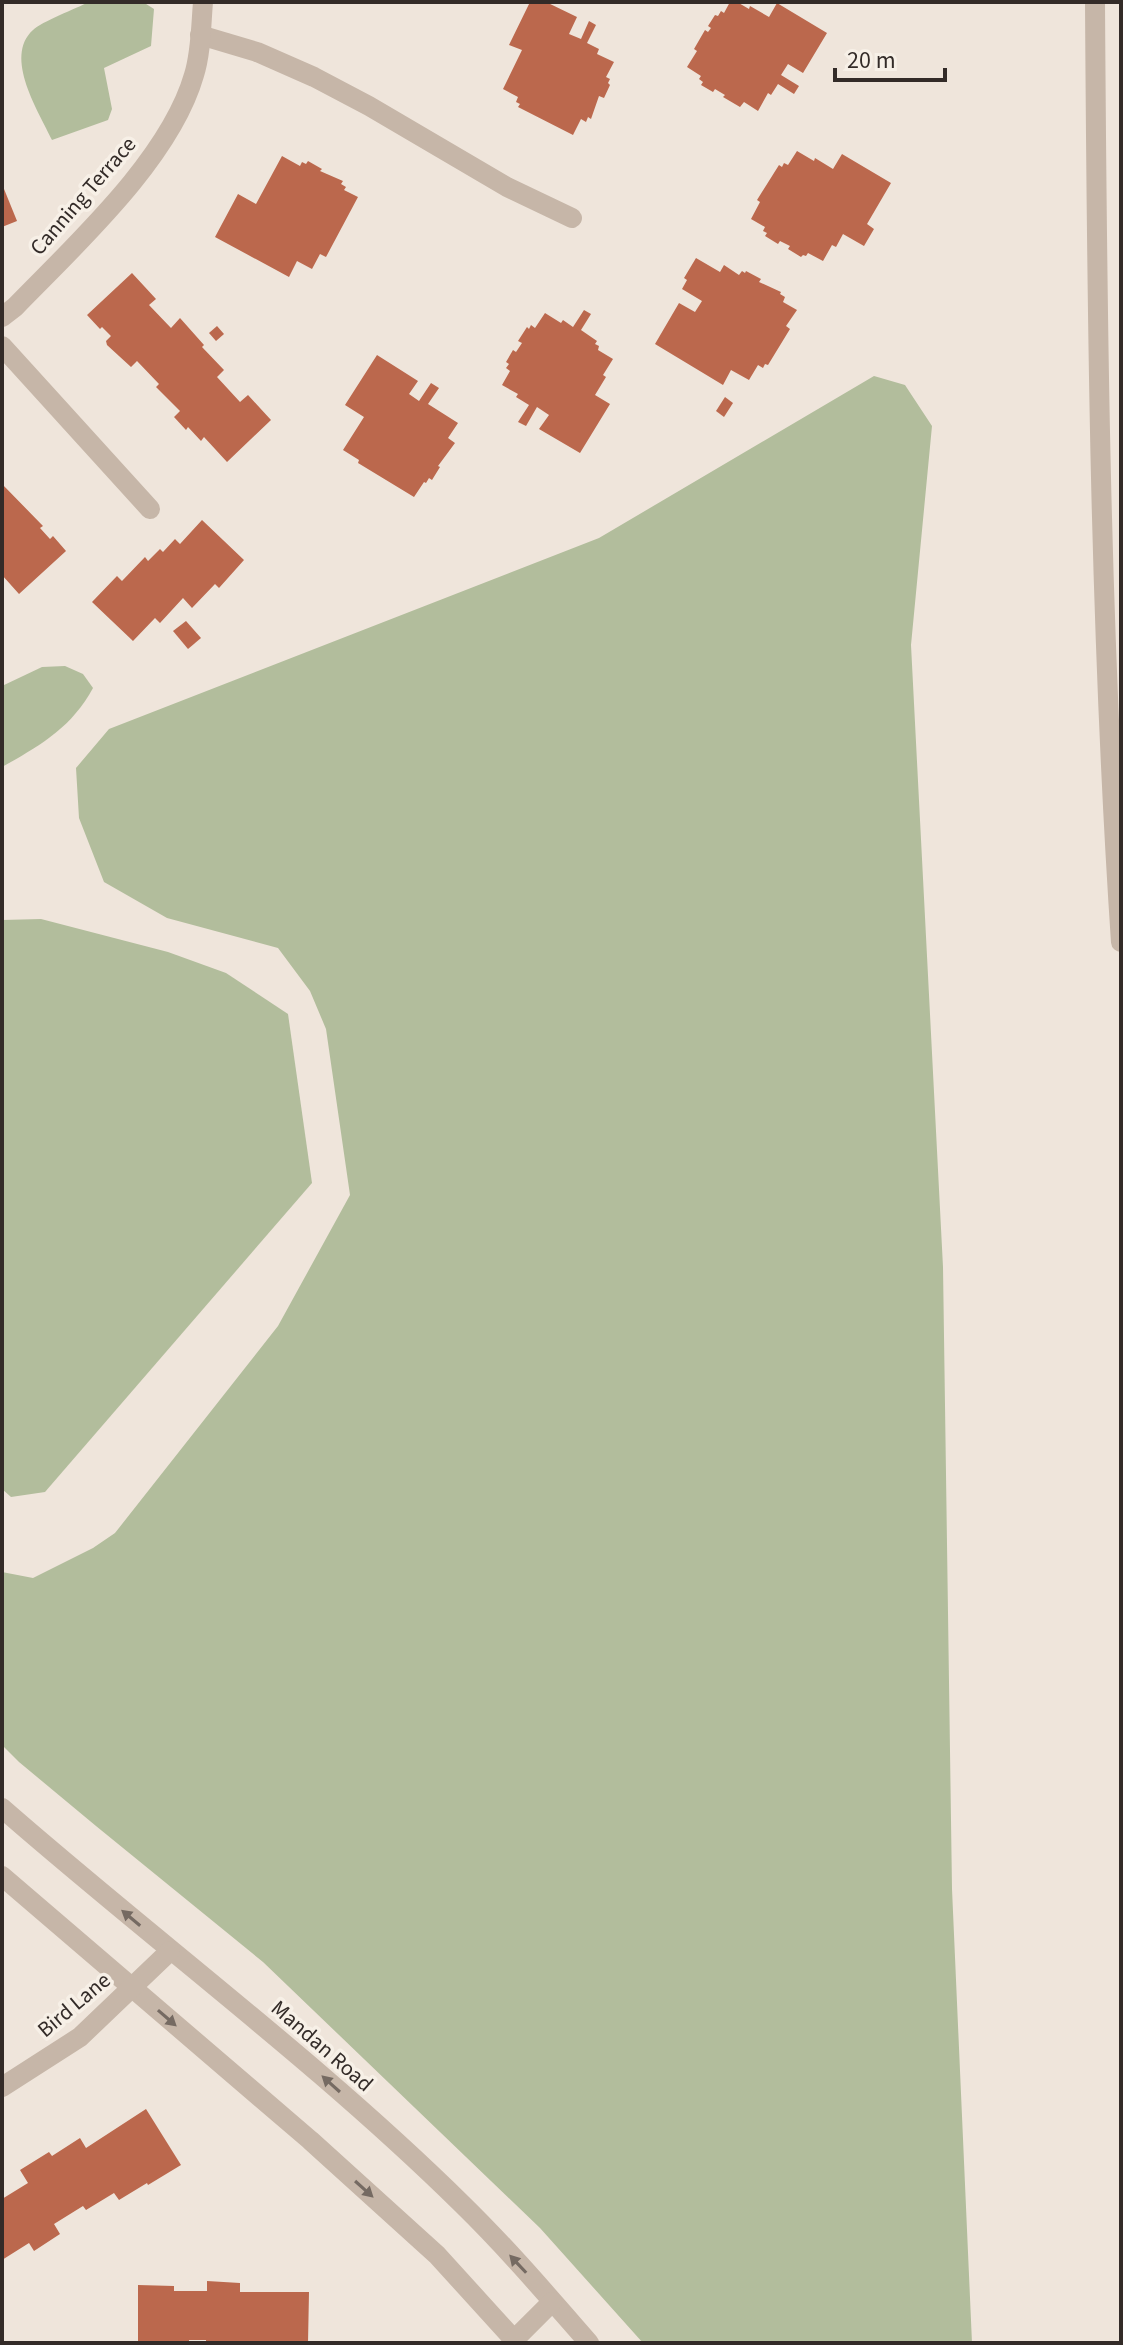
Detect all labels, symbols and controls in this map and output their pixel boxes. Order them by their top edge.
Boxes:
scale bar [835,32,945,82]
text: 20 m [847,43,896,78]
street label: Canning Terrace [22,130,144,262]
one-way arrow [122,1910,142,1927]
street label: Bird Lane [30,1965,118,2045]
street label: Mandan Road [264,1993,380,2099]
one-way arrow [157,2009,177,2026]
one-way arrow [322,2076,341,2094]
one-way arrow [354,2179,373,2197]
one-way arrow [510,2255,528,2274]

